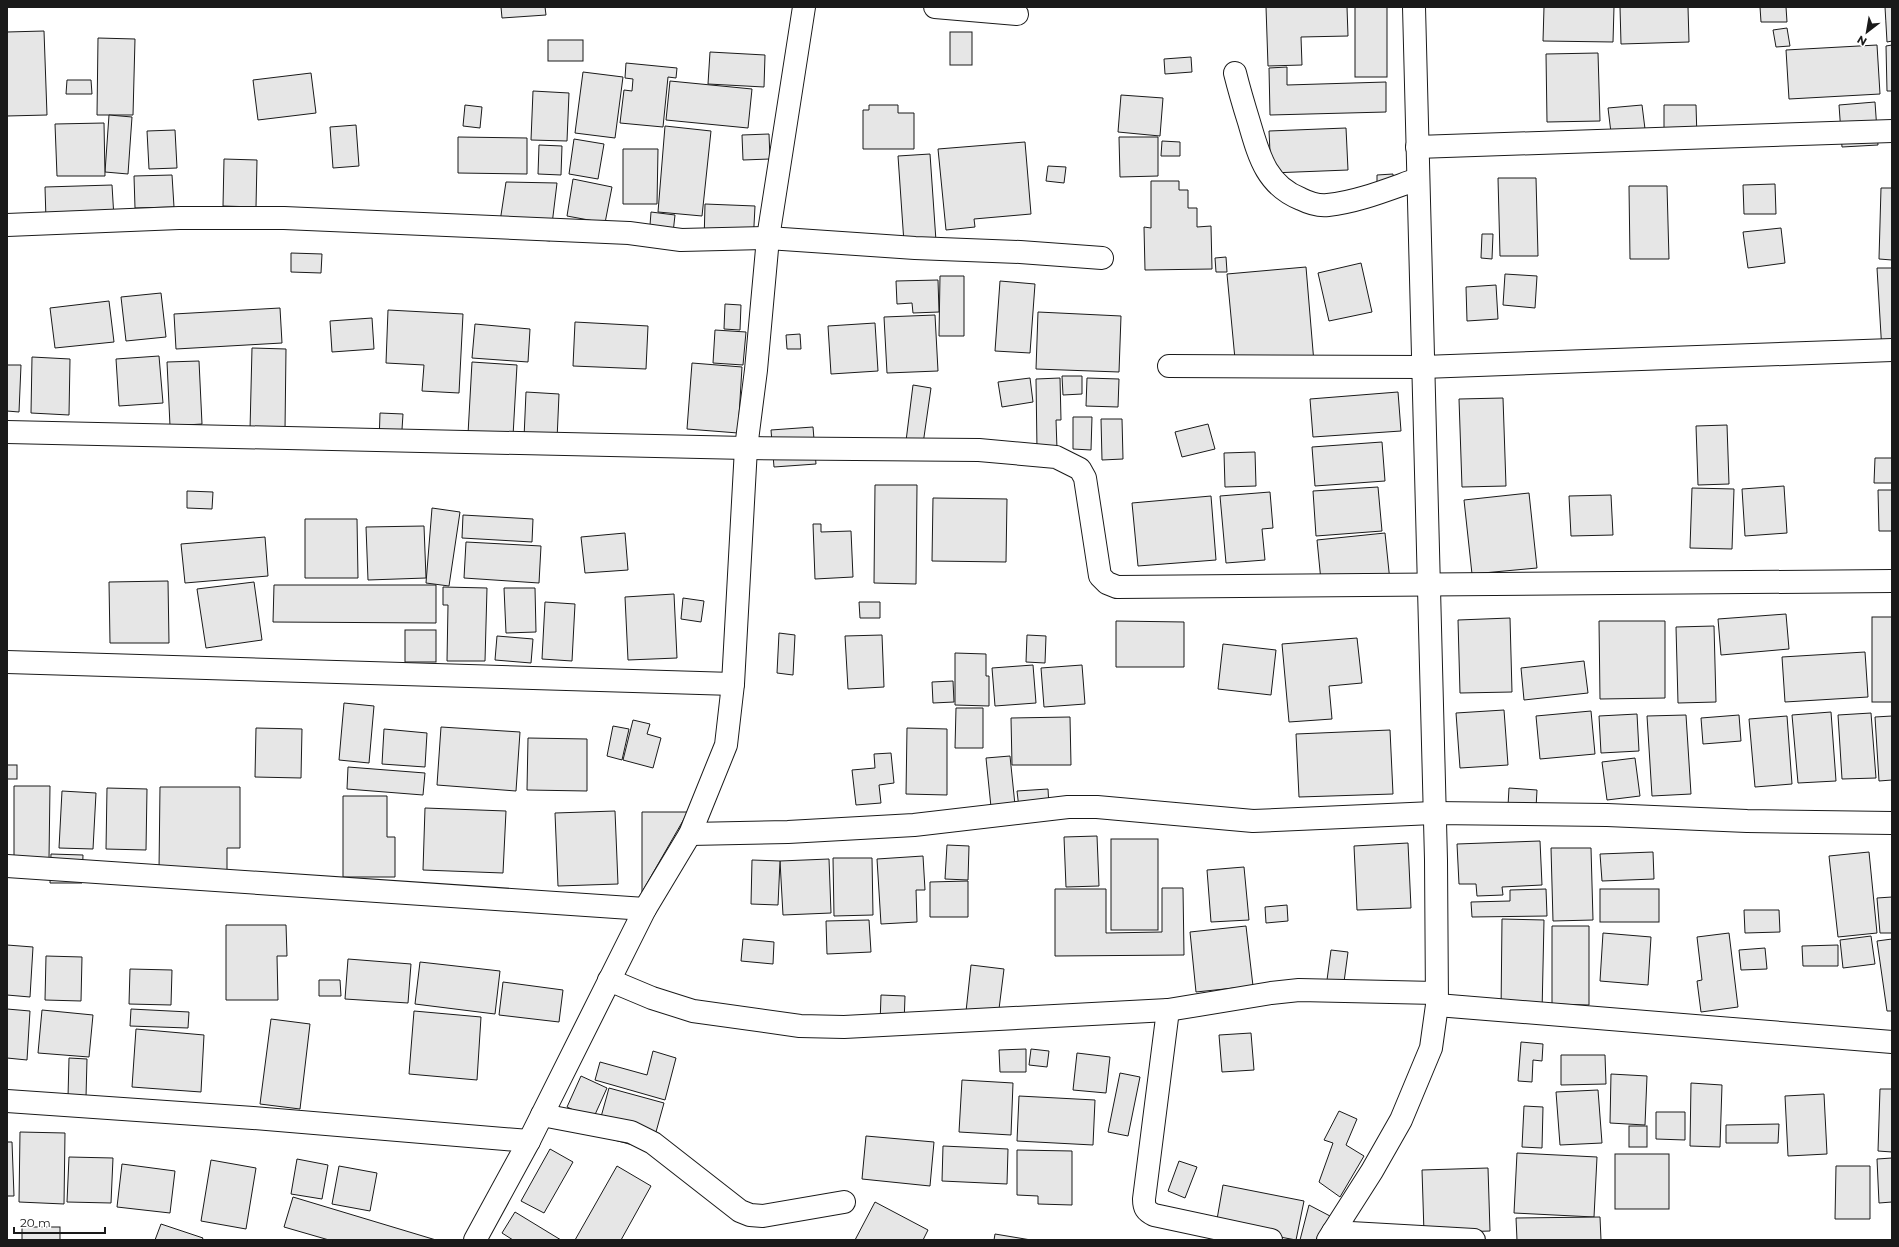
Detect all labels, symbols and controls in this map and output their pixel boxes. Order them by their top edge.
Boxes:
north arrow [1847,12,1887,52]
text: N [1854,32,1869,49]
scale bar [14,1209,105,1235]
text: 20 m [20,1215,51,1230]

